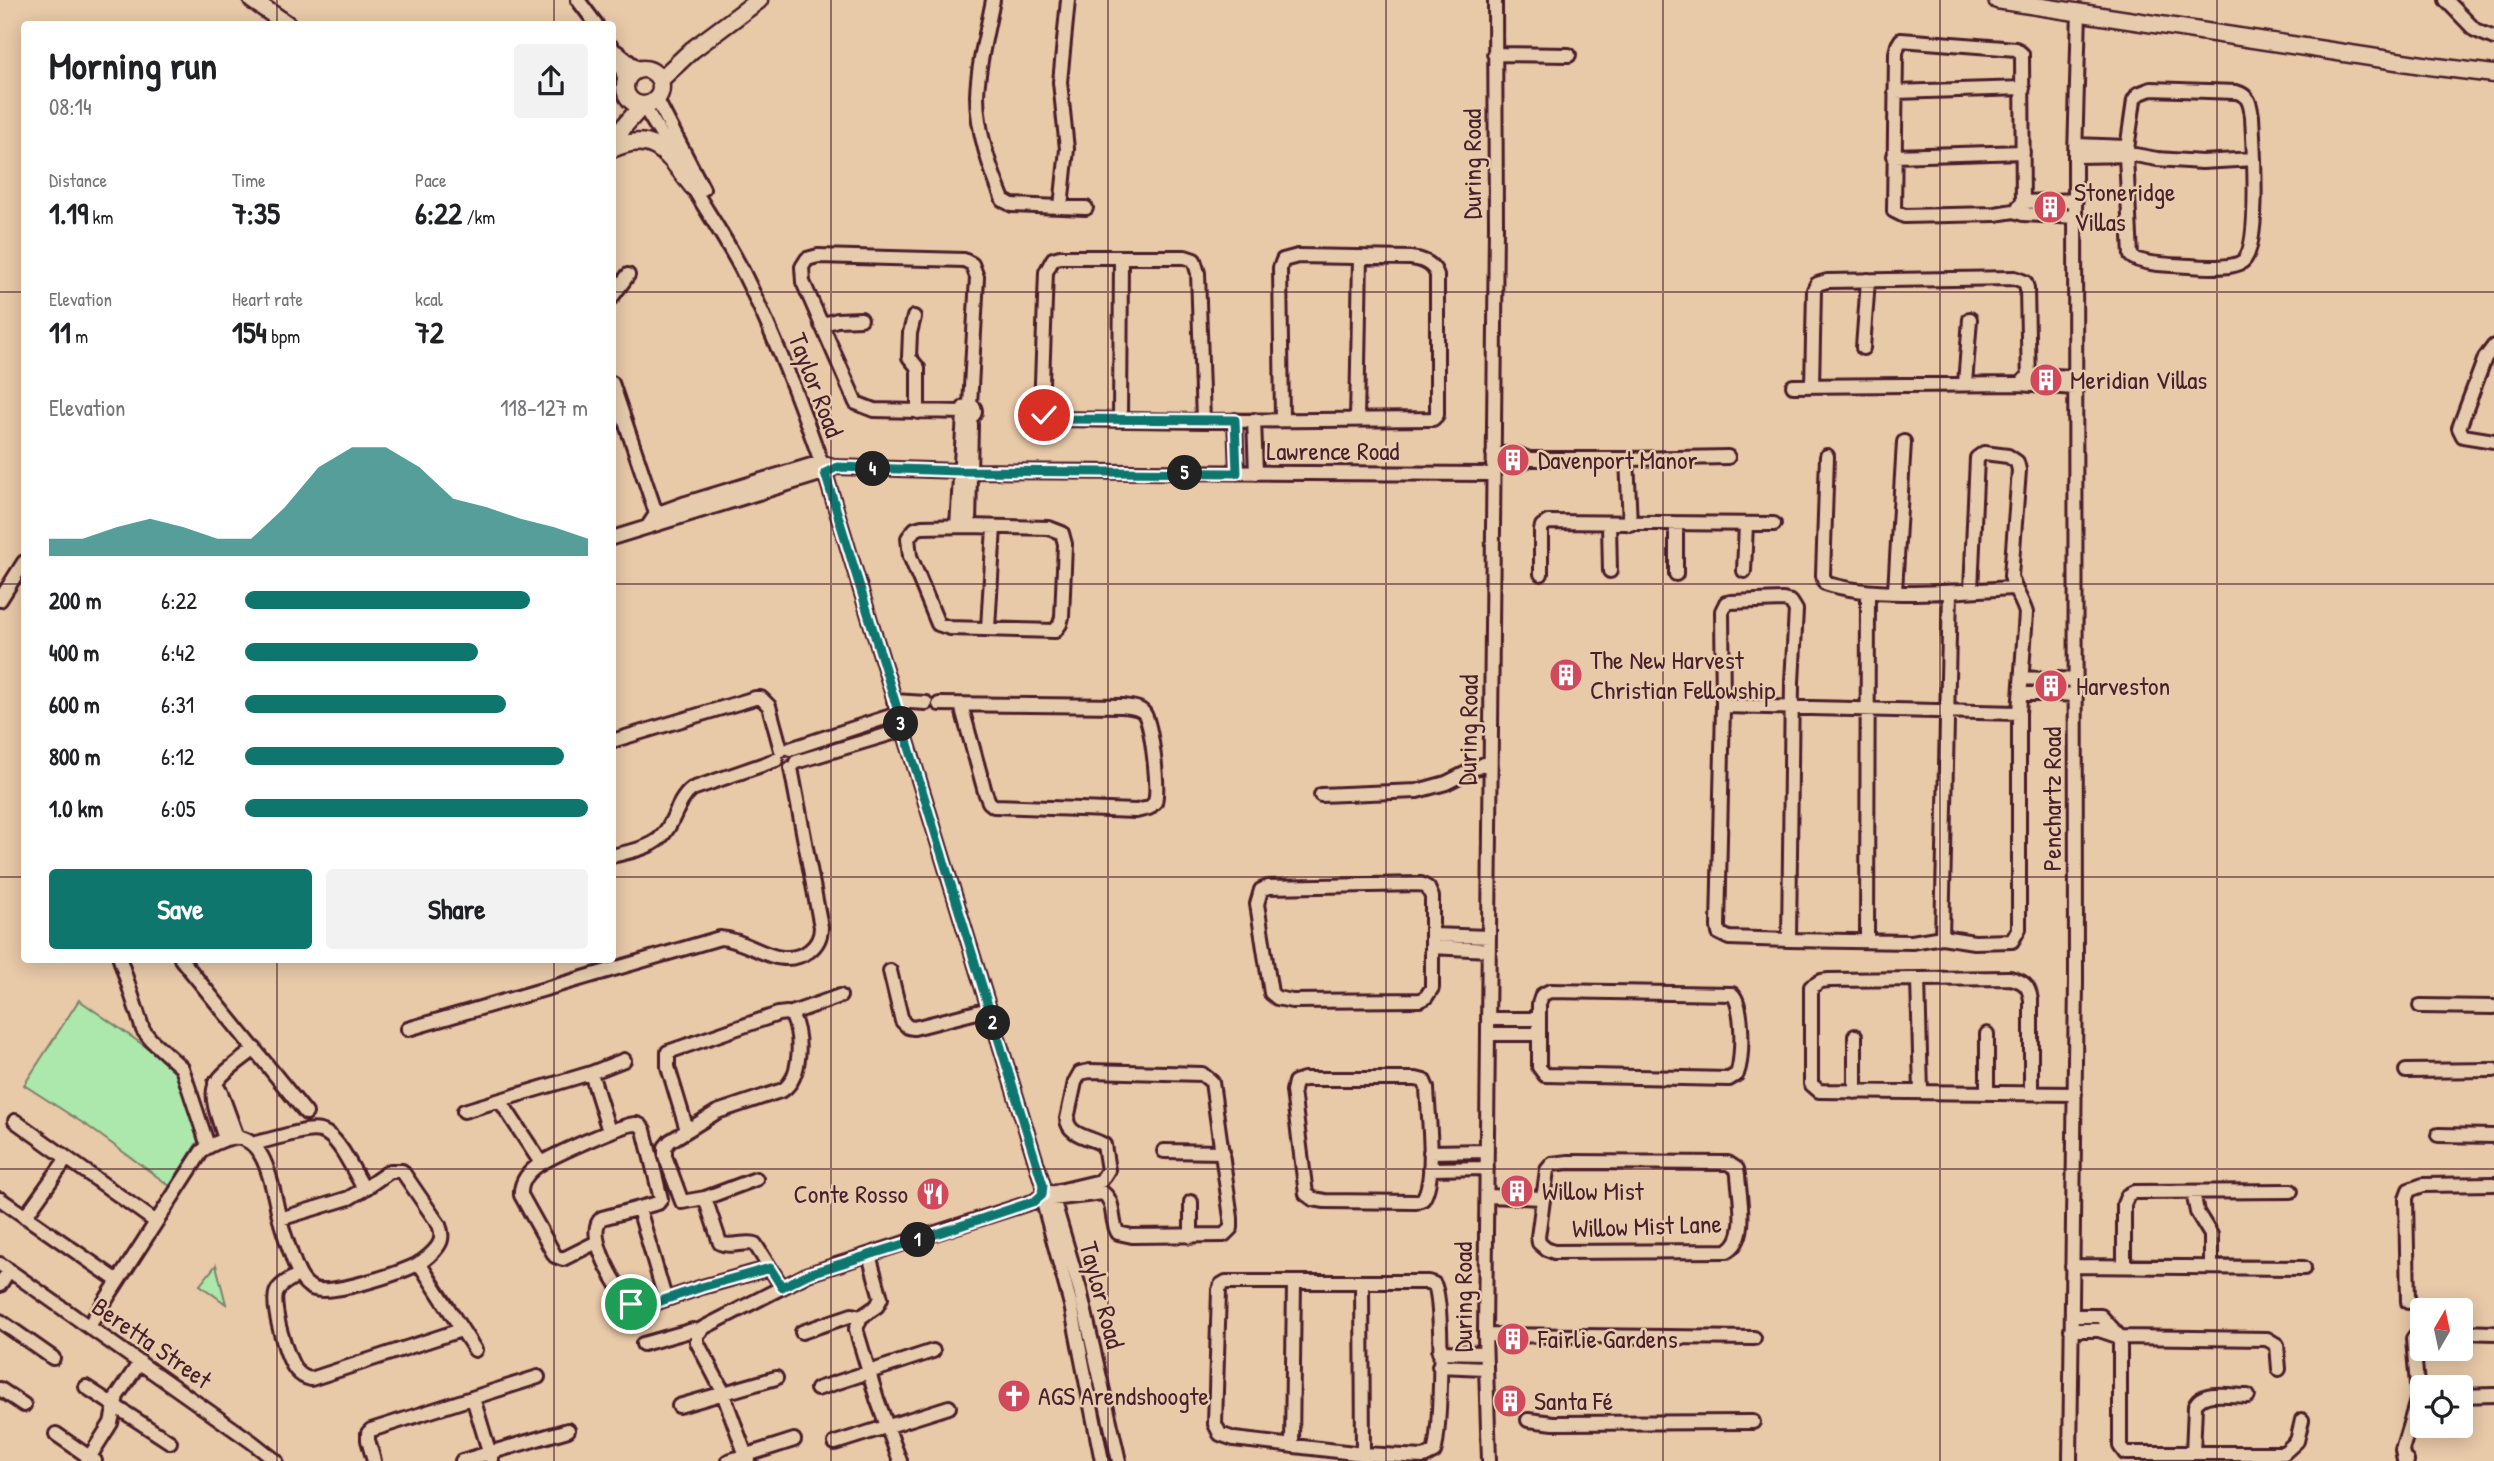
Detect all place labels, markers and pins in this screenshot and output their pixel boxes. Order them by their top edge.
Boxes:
place label: Stoneridge Villas [2074,174,2175,239]
building icon: Stoneridge Villas [2031,188,2069,226]
building icon: Meridian Villas [2027,361,2065,399]
place label: Meridian Villas [2070,362,2207,397]
pin [1014,385,1074,445]
building icon: Davenport Manor [1494,441,1532,479]
place label: Davenport Manor [1538,442,1697,477]
pin: 4 [856,452,890,486]
pin: 5 [1168,456,1202,490]
place label: The New Harvest Christian Fellowship [1590,642,1775,707]
building icon: The New Harvest Christian Fellowship [1547,656,1585,694]
building icon: Harveston [2032,667,2070,705]
place label: Harveston [2076,668,2170,703]
pin: 3 [884,706,918,742]
pin: 2 [976,1006,1010,1040]
building icon: Willow Mist [1498,1172,1536,1210]
place label: Willow Mist [1542,1173,1645,1208]
restaurant icon: Conte Rosso [914,1175,952,1213]
place label: Conte Rosso [793,1176,908,1211]
pin: 1 [900,1222,936,1258]
pin [601,1274,661,1334]
building icon: Fairlie Gardens [1494,1320,1532,1358]
place label: Fairlie Gardens [1537,1321,1678,1356]
church icon: AGS Arendshoogte [995,1377,1033,1415]
place label: AGS Arendshoogte [1038,1378,1209,1413]
building icon: Santa Fé [1491,1382,1529,1420]
place label: Santa Fé [1534,1383,1613,1418]

